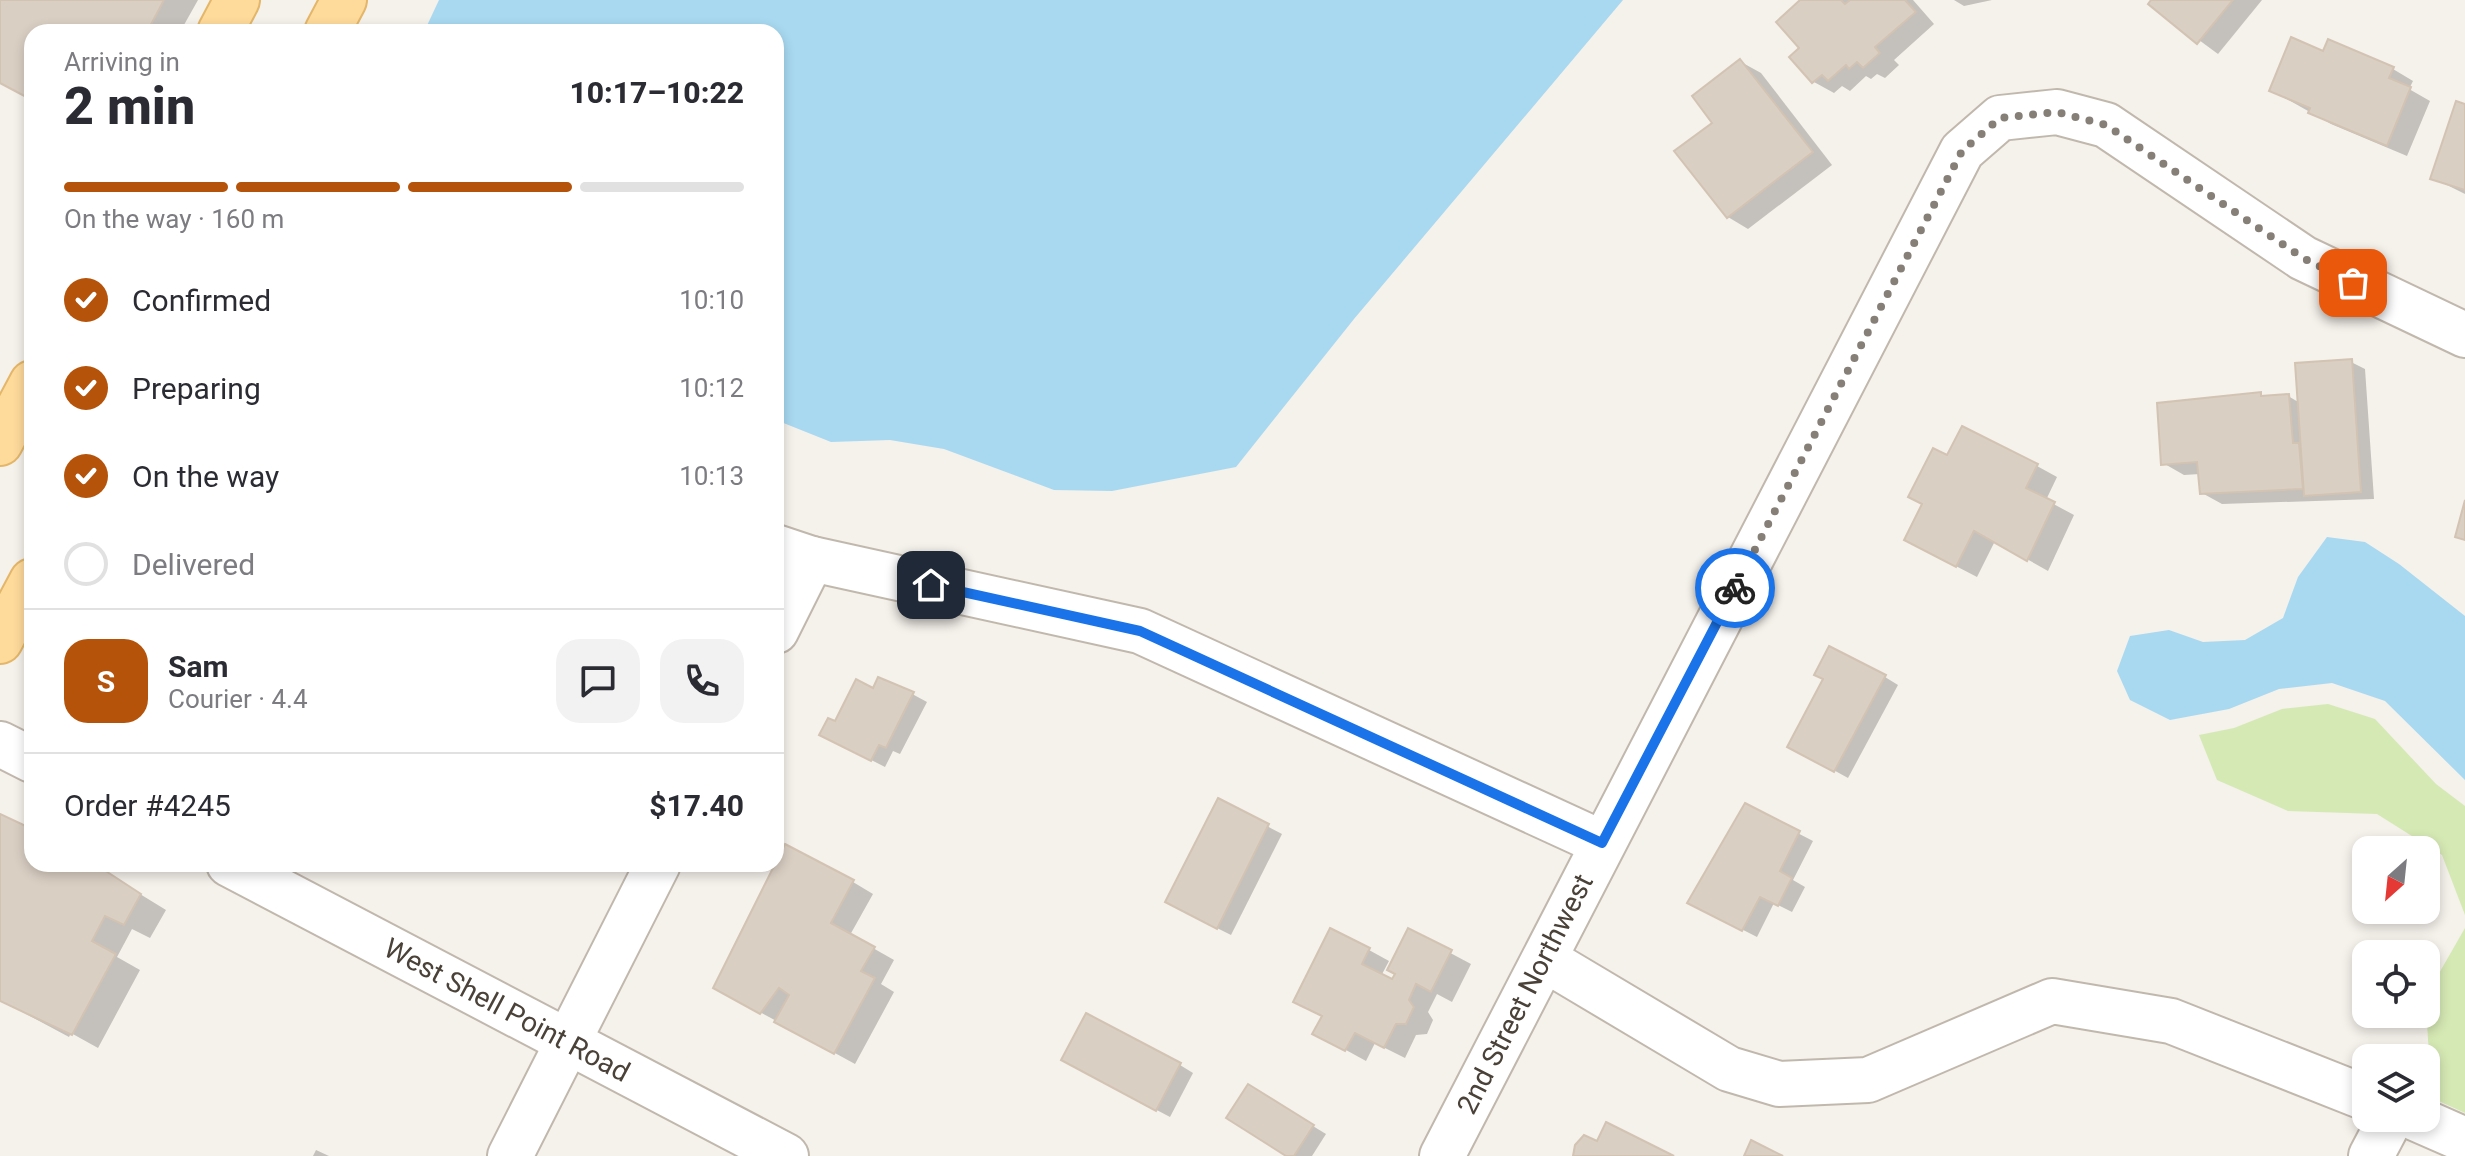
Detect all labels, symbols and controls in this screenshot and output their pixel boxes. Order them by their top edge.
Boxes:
text: Arriving in [64,47,180,77]
text: 10:17–10:22 [569,75,744,110]
text: 2 min [64,76,195,137]
text: On the way · 160 m [64,204,284,234]
pin [2319,249,2387,317]
icon: bag [2331,261,2375,305]
icon: check [64,278,108,322]
text: Confirmed [132,283,271,318]
text: 10:10 [679,285,744,315]
icon: check [64,366,108,410]
text: Preparing [132,371,261,406]
text: 10:12 [679,373,744,403]
icon: check [64,454,108,498]
text: On the way [132,459,279,494]
text: 10:13 [679,461,744,491]
text: Delivered [132,547,255,582]
courier [1695,548,1775,628]
pin [897,551,965,619]
icon: home [909,563,953,607]
icon: bike [1713,566,1757,610]
button: chat [556,639,640,723]
button: phone [660,639,744,723]
text: Sam [168,649,229,684]
text: S [97,664,115,699]
text: Courier · 4.4 [168,684,308,714]
text: Order #4245 [64,788,231,823]
text: $17.40 [649,788,744,823]
north arrow [2352,836,2440,924]
map controls [2352,836,2440,1132]
street label: 2nd Street Northwest [1450,868,1600,1120]
street label: West Shell Point Road [379,931,635,1089]
button: locate [2352,940,2440,1028]
button: layers [2352,1044,2440,1132]

